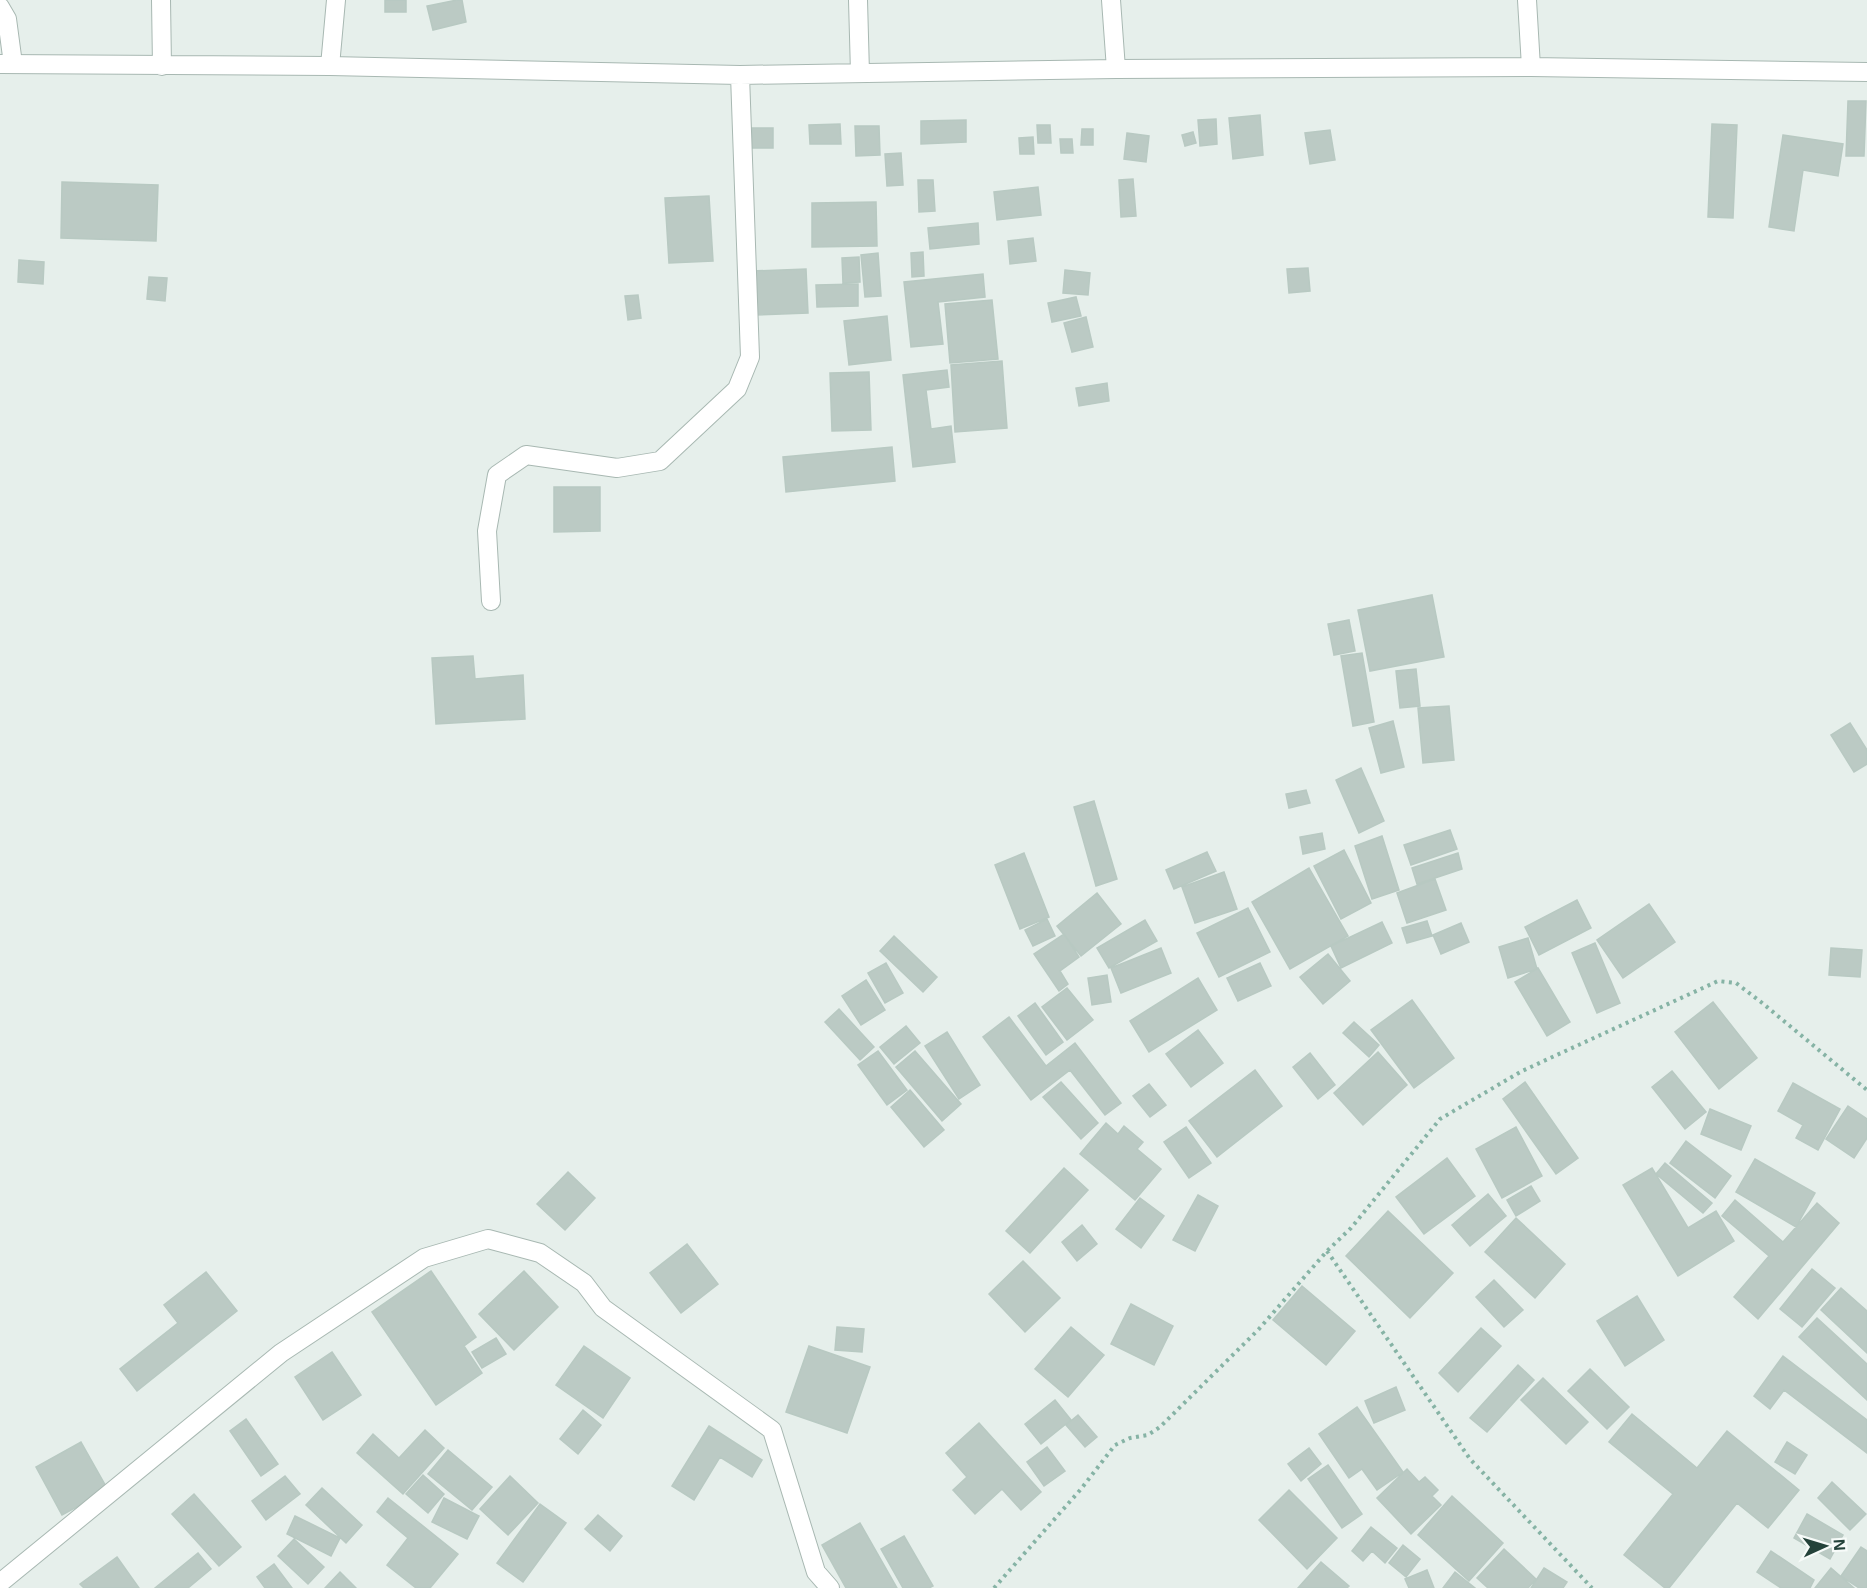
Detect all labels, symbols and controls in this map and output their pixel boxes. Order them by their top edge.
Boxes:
north arrow [1795,1516,1855,1576]
text: N [1831,1539,1848,1551]

